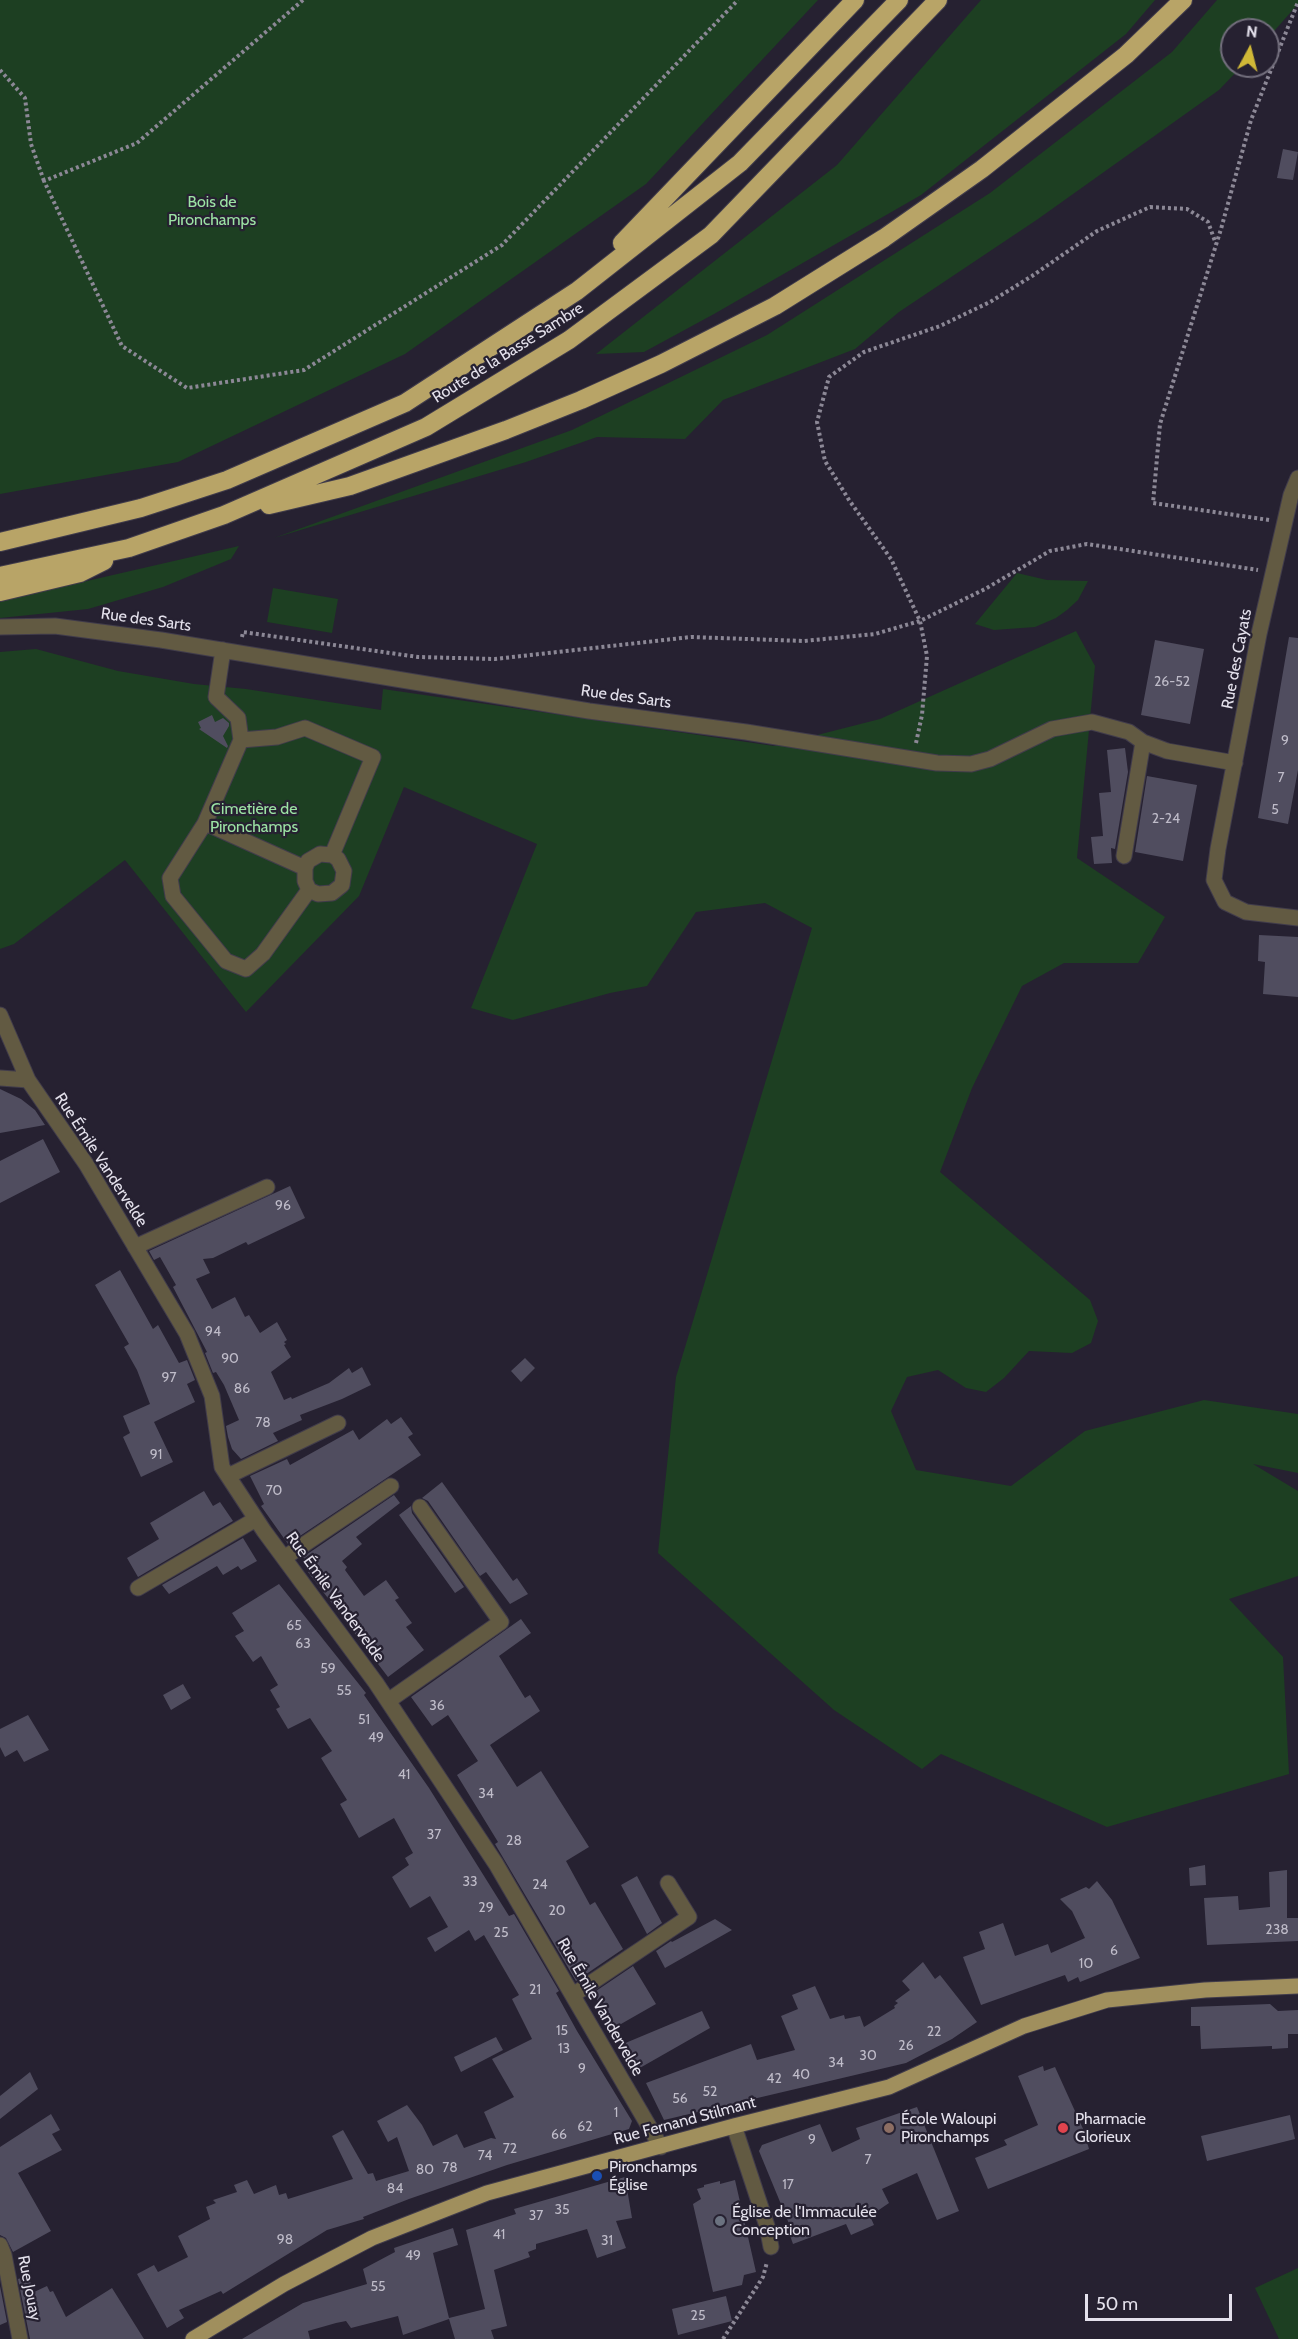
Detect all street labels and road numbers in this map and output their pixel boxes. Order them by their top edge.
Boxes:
street label: Route de la Basse Sambre [429,299,587,407]
street label: Rue des Sarts [100,604,192,636]
street label: Rue des Cayats [1218,607,1256,711]
street label: Rue des Sarts [580,681,672,713]
street label: Rue Émile Vandervelde [51,1089,151,1231]
street label: Rue Émile Vandervelde [281,1528,389,1666]
street label: Rue Émile Vandervelde [553,1935,647,2079]
street label: Rue Fernand Stilmant [612,2093,758,2149]
street label: Rue Jouay [13,2254,45,2322]

